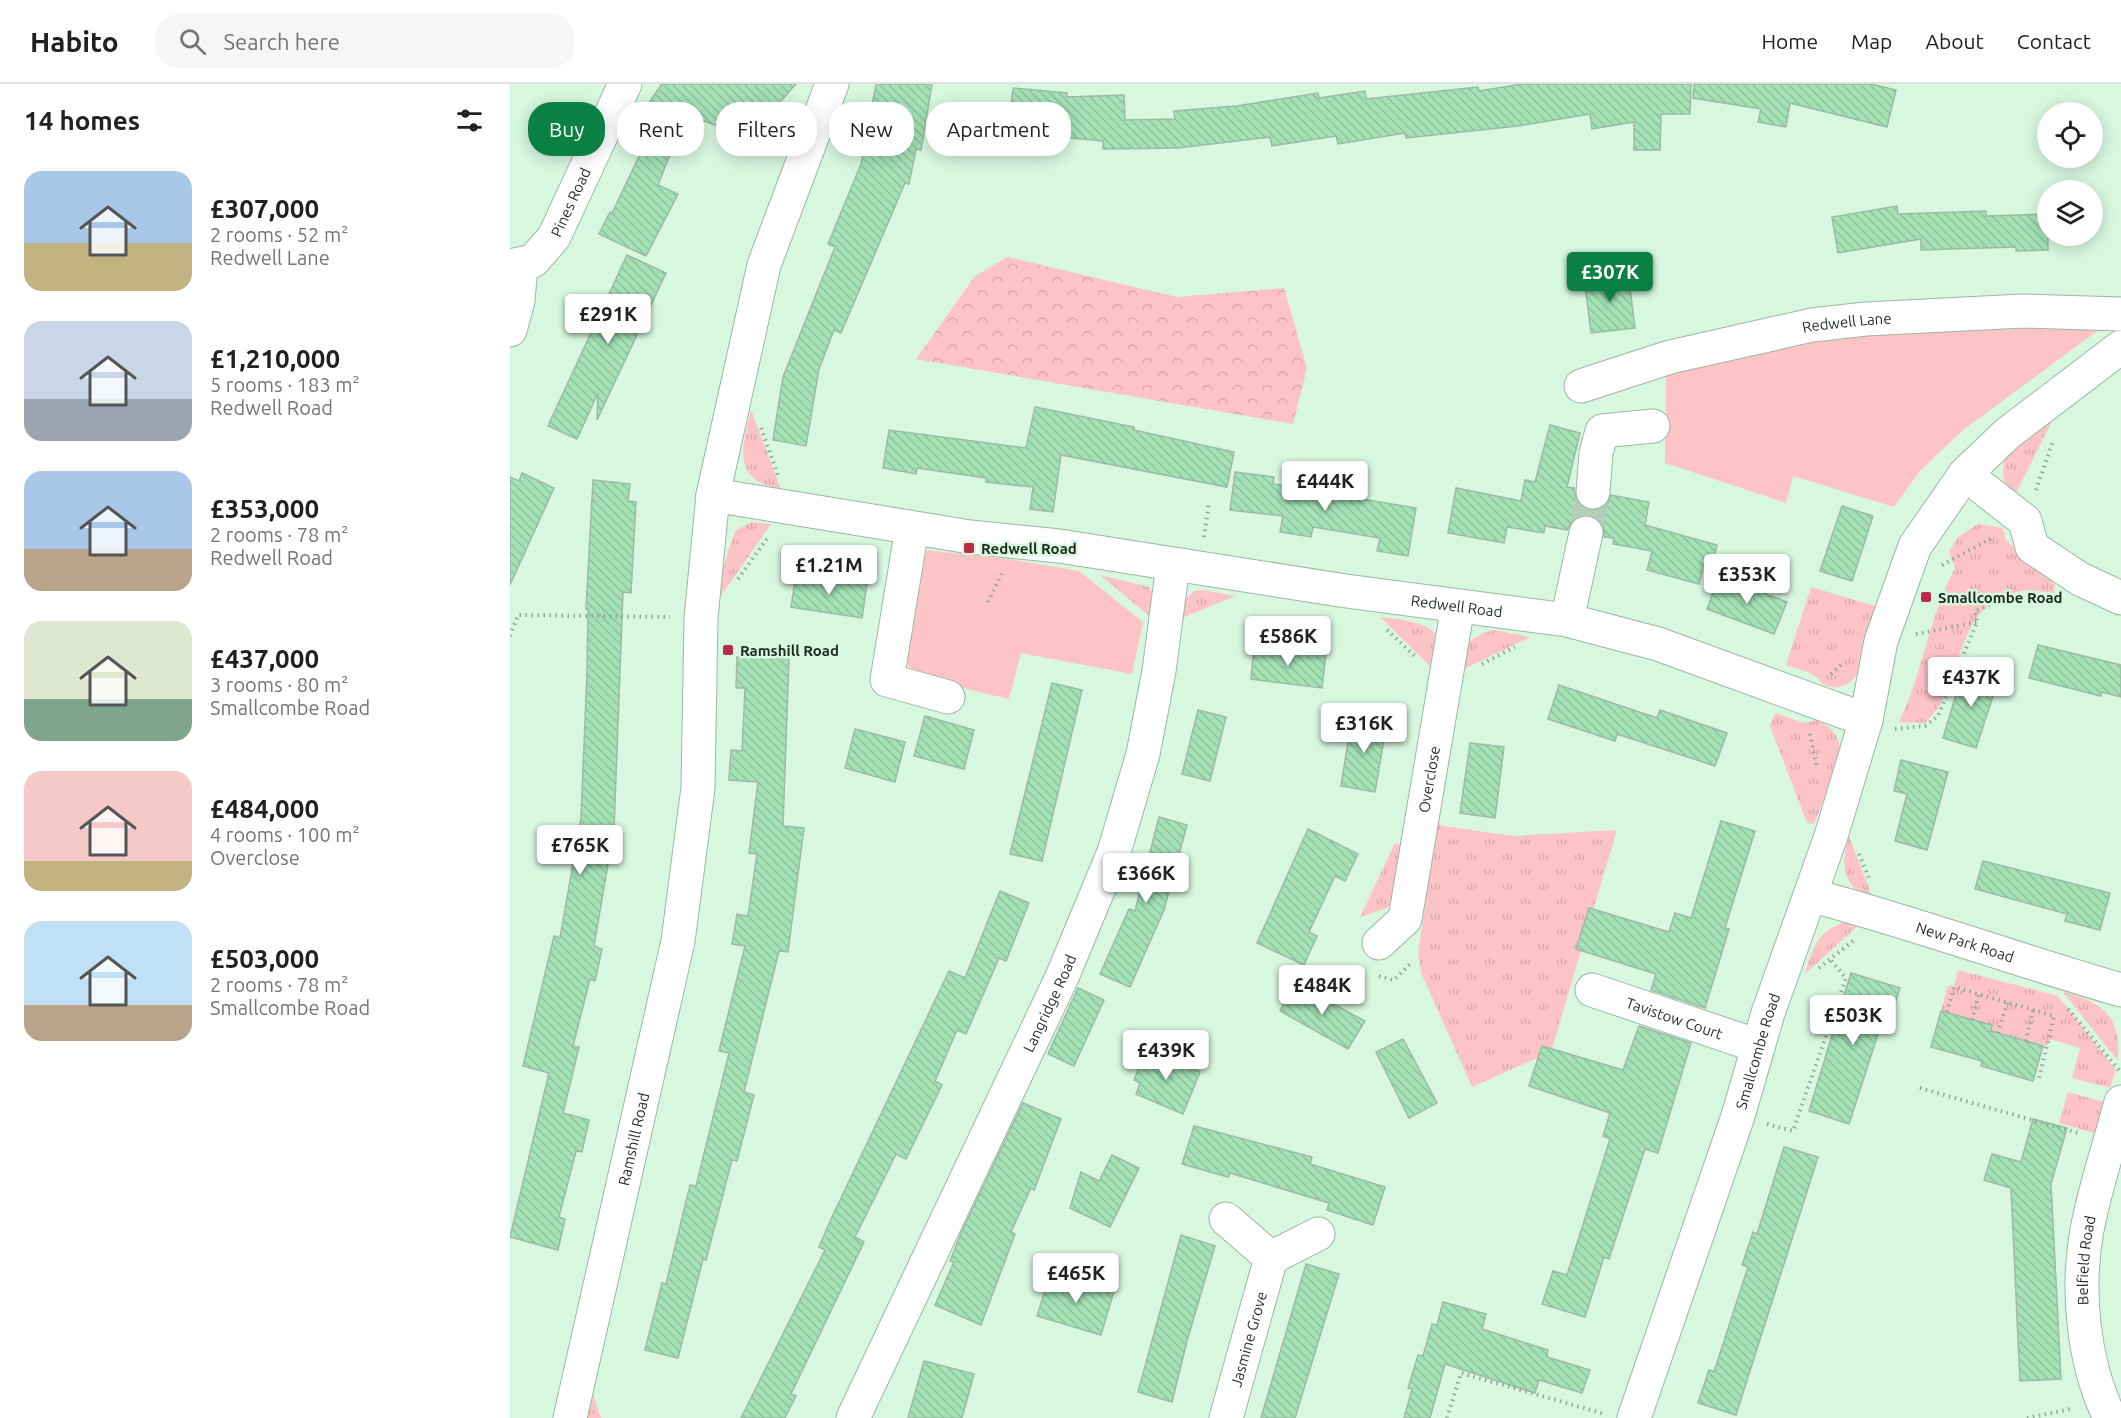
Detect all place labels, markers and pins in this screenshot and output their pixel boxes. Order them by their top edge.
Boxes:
pin: £307K [1568,252,1652,303]
pin: £291K [566,294,650,345]
pin: £444K [1283,461,1367,512]
place label: Redwell Road [981,540,1077,557]
marker: Redwell Road [962,541,976,555]
pin: £1.21M [780,545,878,596]
pin: £353K [1705,554,1789,605]
place label: Smallcombe Road [1938,589,2063,606]
marker: Smallcombe Road [1919,590,1933,604]
pin: £586K [1246,616,1330,667]
place label: Ramshill Road [740,642,839,659]
marker: Ramshill Road [721,643,735,657]
pin: £437K [1929,657,2013,708]
pin: £316K [1322,703,1406,754]
pin: £765K [538,825,622,876]
pin: £366K [1104,853,1188,904]
pin: £484K [1280,965,1364,1016]
pin: £503K [1811,995,1895,1046]
pin: £439K [1124,1030,1208,1081]
pin: £465K [1034,1253,1118,1304]

